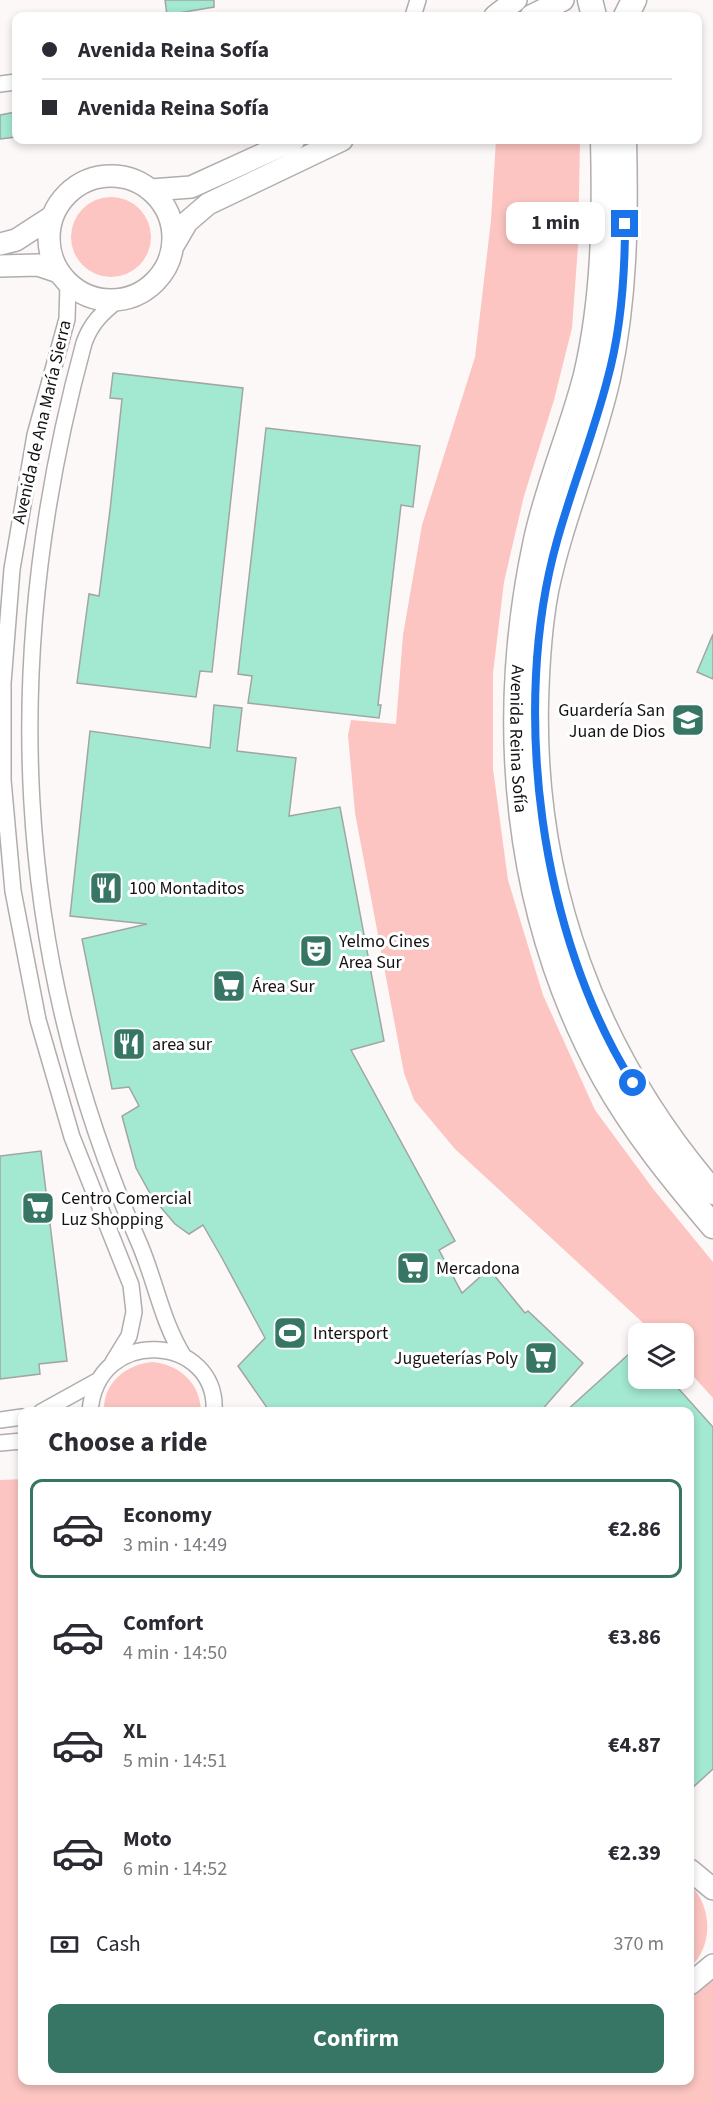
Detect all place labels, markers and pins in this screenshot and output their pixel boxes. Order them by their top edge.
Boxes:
place label: Guardería San Juan de Dios [558,698,665,744]
school or university icon: Guardería San Juan de Dios [670,702,706,738]
restaurant icon: 100 Montaditos [88,870,124,906]
place label: 100 Montaditos [129,876,244,901]
place label: Yelmo Cines Area Sur [338,929,430,975]
theatre icon: Yelmo Cines Area Sur [298,933,334,969]
supermarket icon: Área Sur [211,968,247,1004]
place label: Área Sur [252,974,316,999]
restaurant icon: area sur [111,1026,147,1062]
place label: area sur [152,1032,213,1057]
place label: Centro Comercial Luz Shopping [61,1186,192,1232]
supermarket icon: Centro Comercial Luz Shopping [20,1190,56,1226]
supermarket icon: Mercadona [395,1250,431,1286]
place label: Mercadona [436,1256,520,1281]
sports icon: Intersport [272,1315,308,1351]
place label: Intersport [313,1321,388,1346]
supermarket icon: Jugueterías Poly [523,1340,559,1376]
place label: Jugueterías Poly [394,1346,519,1371]

